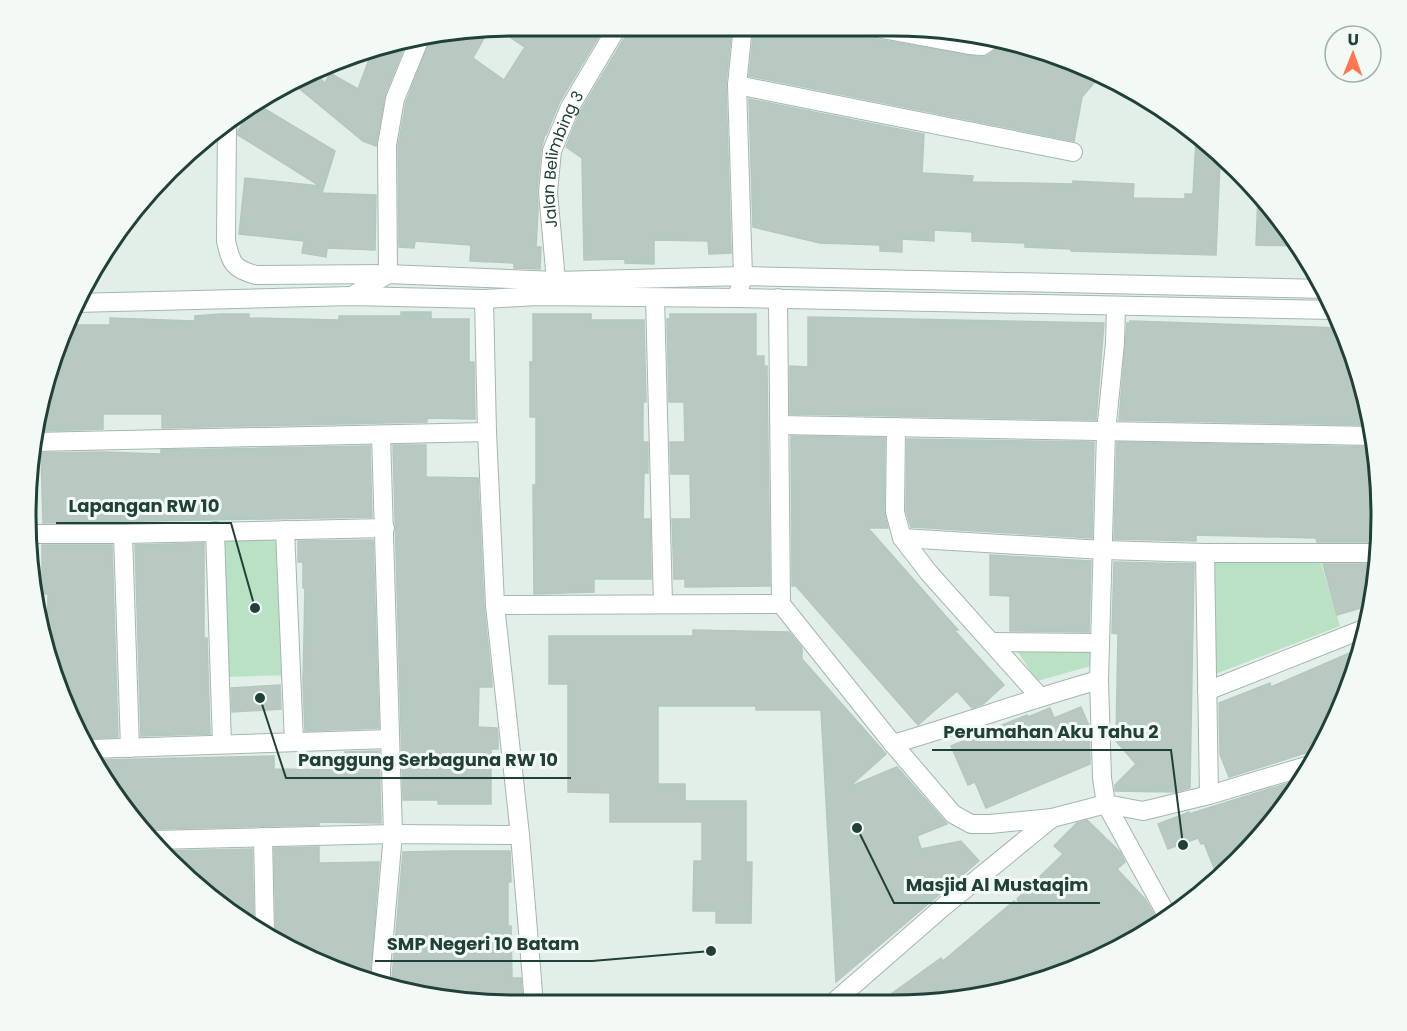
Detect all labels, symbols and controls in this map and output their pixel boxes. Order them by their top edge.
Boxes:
north arrow [1323,24,1383,84]
text: U [1347,28,1359,51]
street label: Jalan Belimbing 3 [536,86,589,229]
callout: Lapangan RW 10 [56,487,231,523]
text: Lapangan RW 10 [69,493,219,518]
callout: Perumahan Aku Tahu 2 [932,714,1171,750]
text: Perumahan Aku Tahu 2 [943,719,1159,744]
callout: Panggung Serbaguna RW 10 [286,742,571,778]
text: Panggung Serbaguna RW 10 [298,747,558,772]
callout: Masjid Al Mustaqim [894,867,1100,903]
text: Masjid Al Mustaqim [906,872,1088,897]
callout: SMP Negeri 10 Batam [375,925,592,961]
text: SMP Negeri 10 Batam [387,931,579,956]

